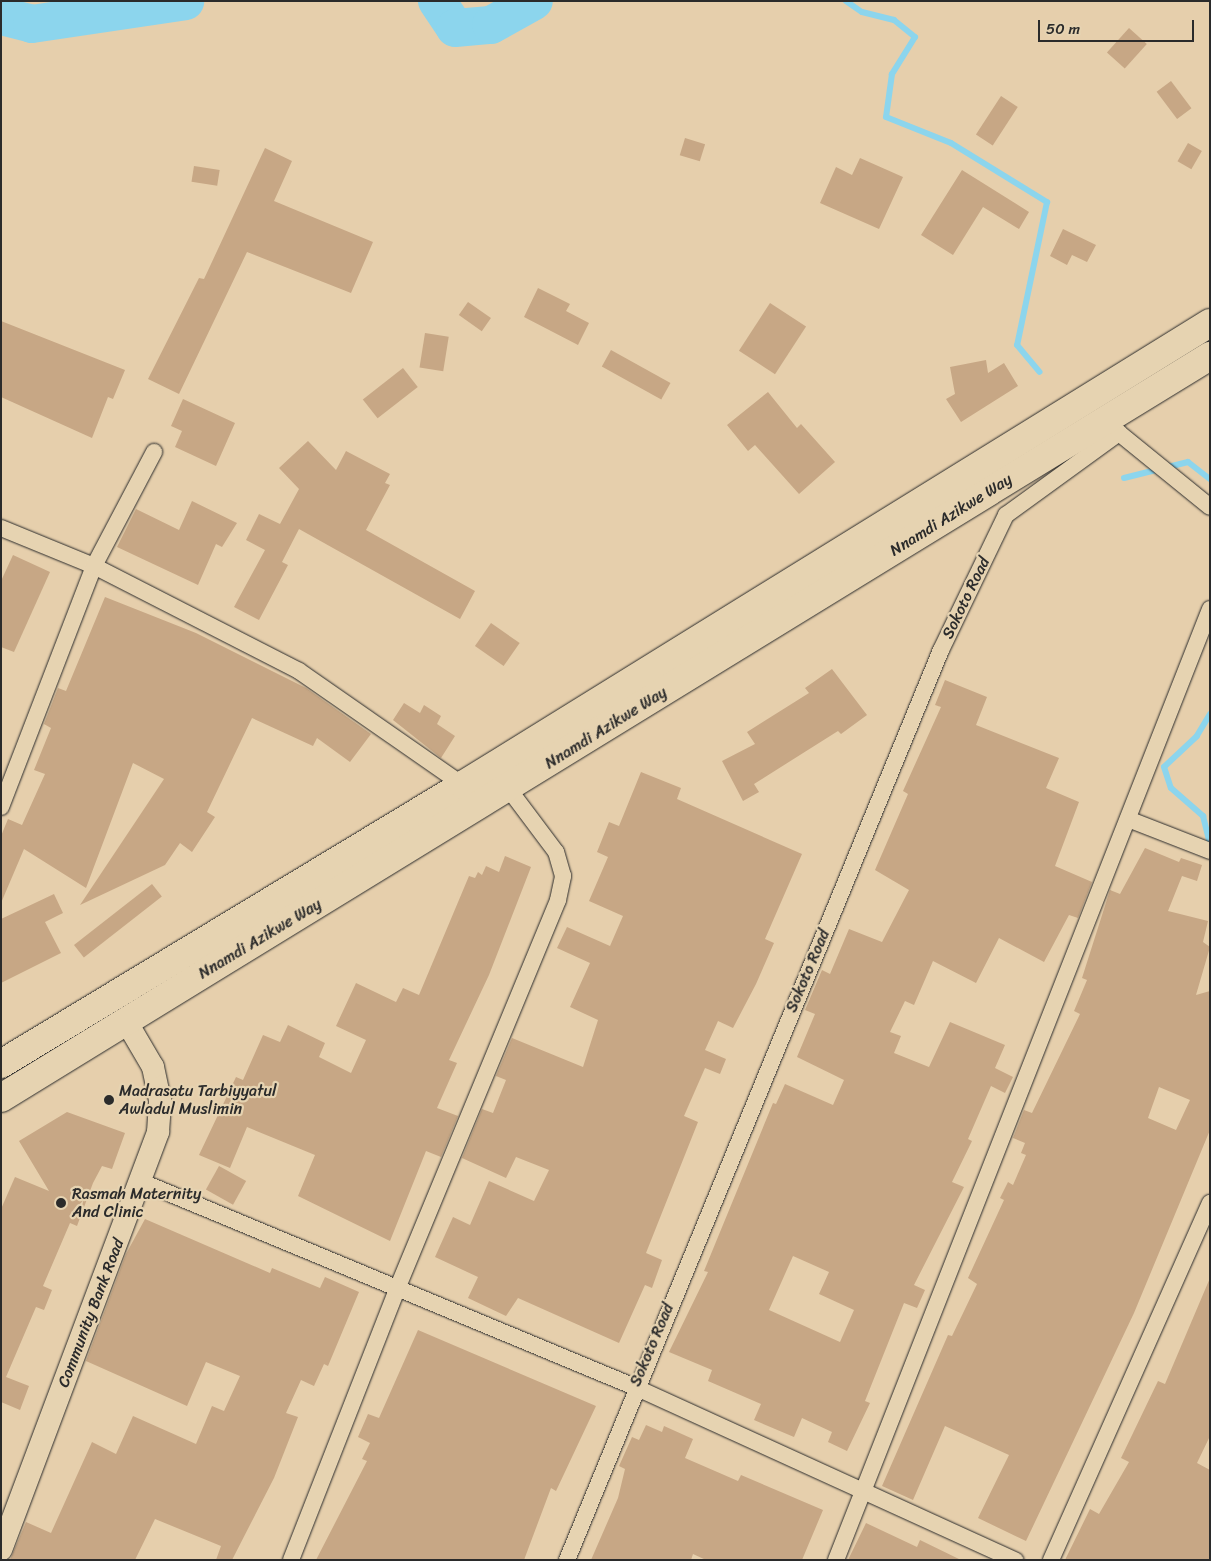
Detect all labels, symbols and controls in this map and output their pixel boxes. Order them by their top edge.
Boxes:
scale bar [1041,10,1197,42]
text: 50 m [1046,16,1080,42]
street label: Nnamdi Azikwe Way [886,470,1016,560]
street label: Sokoto Road [938,554,994,642]
street label: Nnamdi Azikwe Way [541,683,671,773]
street label: Nnamdi Azikwe Way [195,895,325,983]
street label: Sokoto Road [782,927,834,1015]
place label: Madrasatu Tarbiyyatul Awladul Muslimin [119,1081,277,1119]
marker: Madrasatu Tarbiyyatul Awladul Muslimin [103,1094,115,1106]
place label: Rasmah Maternity And Clinic [72,1184,201,1222]
marker: Rasmah Maternity And Clinic [54,1196,68,1210]
street label: Community Bank Road [54,1236,128,1390]
street label: Sokoto Road [626,1301,678,1389]

